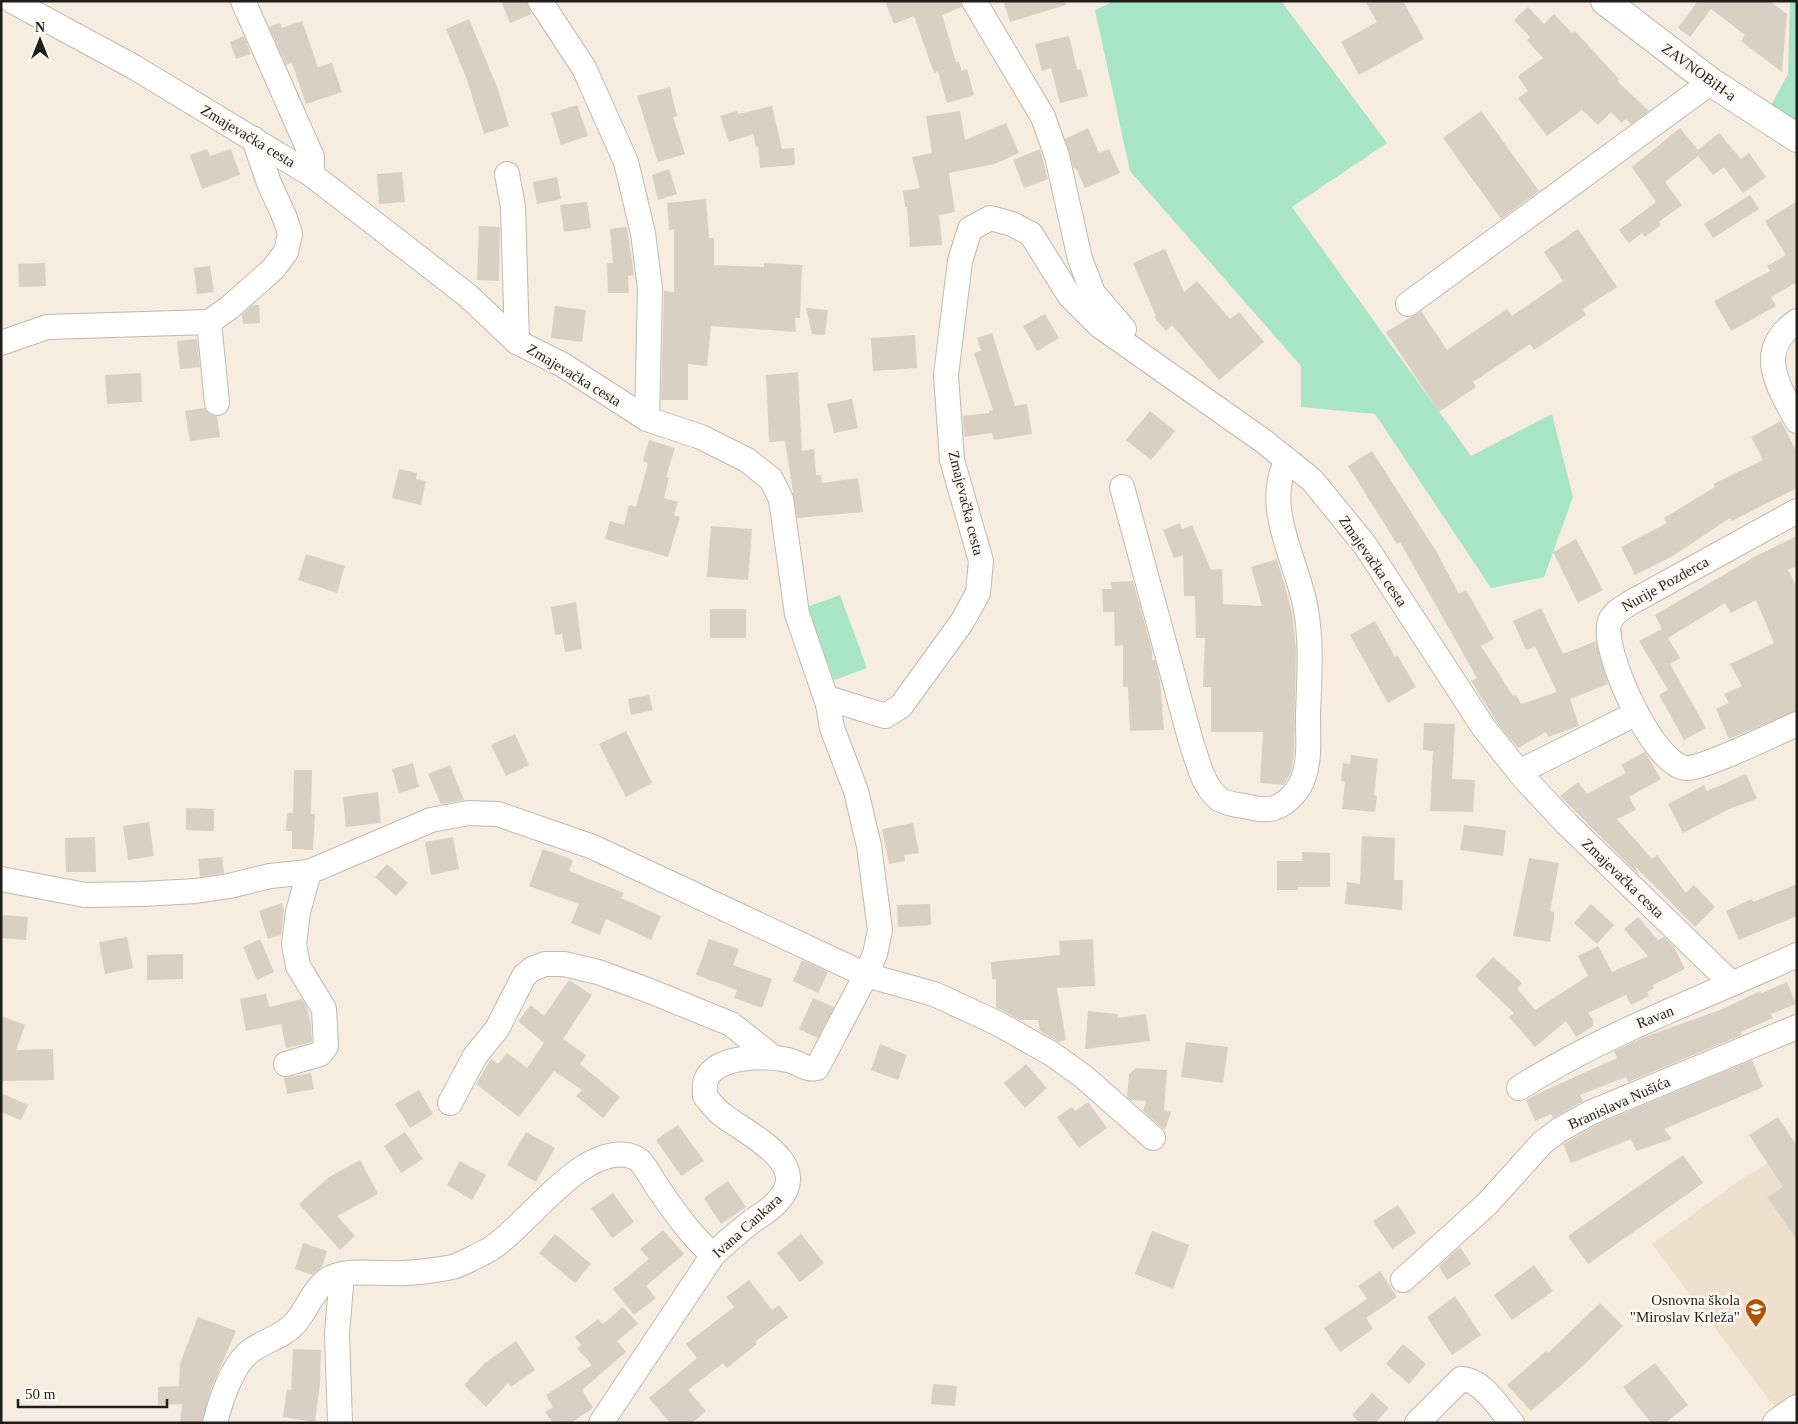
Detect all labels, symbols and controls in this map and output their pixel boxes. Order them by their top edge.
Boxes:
north arrow [15,15,65,65]
text: N [35,20,45,35]
street label: ZAVNOBiH-a [1659,40,1739,104]
street label: Zmajevačka cesta [198,102,298,171]
street label: Zmajevačka cesta [524,341,624,410]
street label: Zmajevačka cesta [945,449,987,557]
street label: Zmajevačka cesta [1336,513,1410,610]
street label: Nurije Pozderca [1619,553,1712,615]
street label: Zmajevačka cesta [1579,835,1667,921]
street label: Ravan [1634,1002,1676,1032]
street label: Branislava Nušića [1566,1073,1673,1133]
street label: Ivana Cankara [709,1191,785,1261]
place label: Osnovna škola "Miroslav Krleža" [1630,1292,1740,1325]
school or university icon: Osnovna škola "Miroslav Krleža" [1744,1297,1768,1328]
scale bar [18,1376,166,1408]
text: 50 m [25,1386,56,1402]

